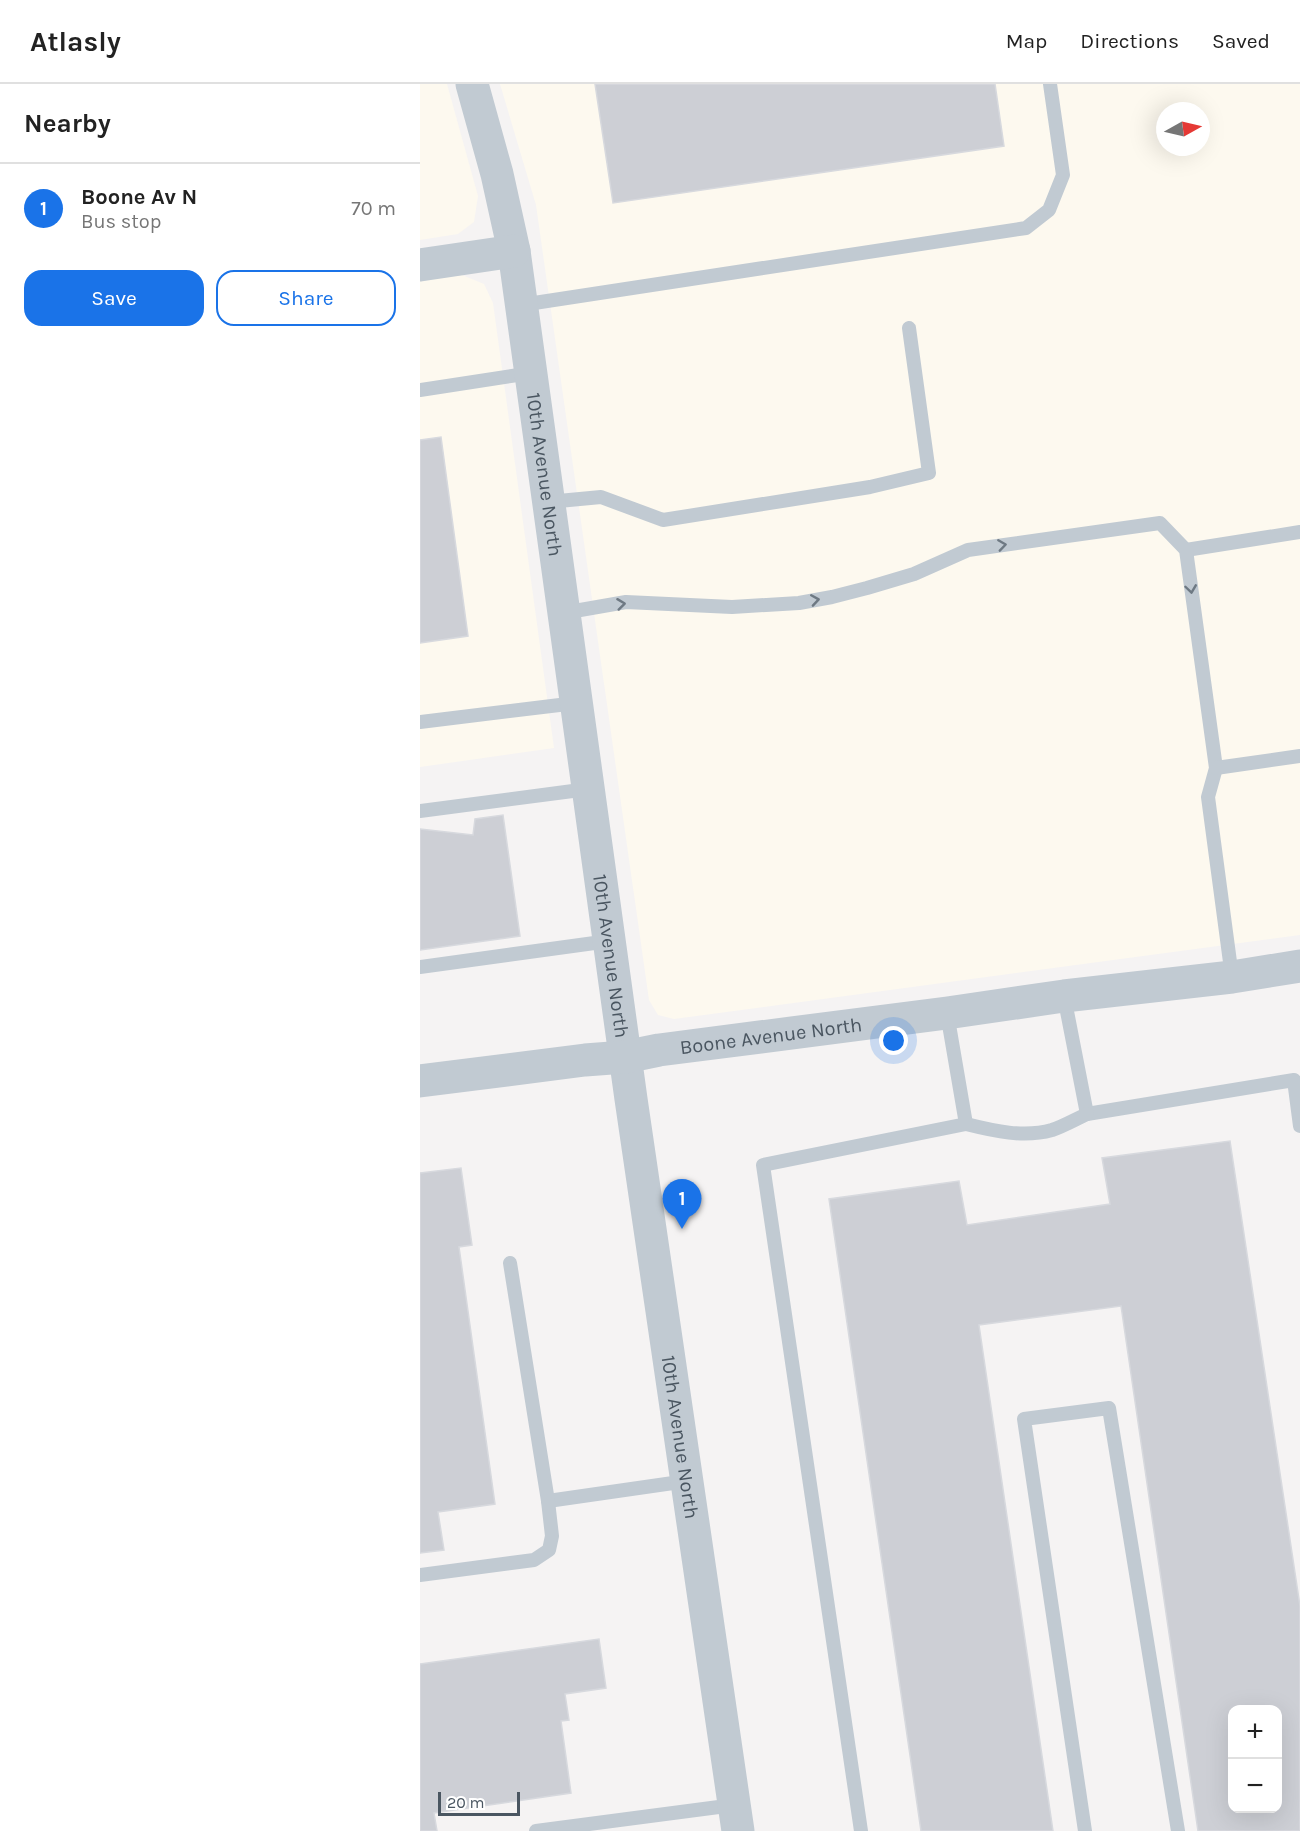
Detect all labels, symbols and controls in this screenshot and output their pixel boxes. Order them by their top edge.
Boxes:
text: Atlasly [30,25,121,58]
text: Map [1006,29,1047,53]
text: Directions [1080,29,1179,53]
text: Saved [1212,29,1270,53]
north arrow [1156,102,1210,156]
text: Nearby [24,108,111,139]
text: Boone Av N [81,184,197,210]
text: 1 [40,197,47,220]
text: 70 m [351,197,396,220]
text: Bus stop [81,210,161,233]
button: Save [24,270,204,326]
button: Share [216,270,396,326]
street label: 10th Avenue North [522,391,568,558]
one-way arrow [997,540,1006,552]
one-way arrow [1185,584,1197,594]
one-way arrow [810,594,820,607]
one-way arrow [616,598,626,610]
street label: 10th Avenue North [589,873,634,1039]
street label: Boone Avenue North [678,1013,863,1059]
your location [879,1026,908,1055]
pin: 1 [662,1180,702,1229]
street label: 10th Avenue North [657,1354,704,1520]
map controls [1228,1705,1282,1813]
button: + [1228,1705,1282,1759]
button: − [1228,1759,1282,1813]
scale bar [438,1789,520,1816]
text: 20 m [447,1793,485,1812]

